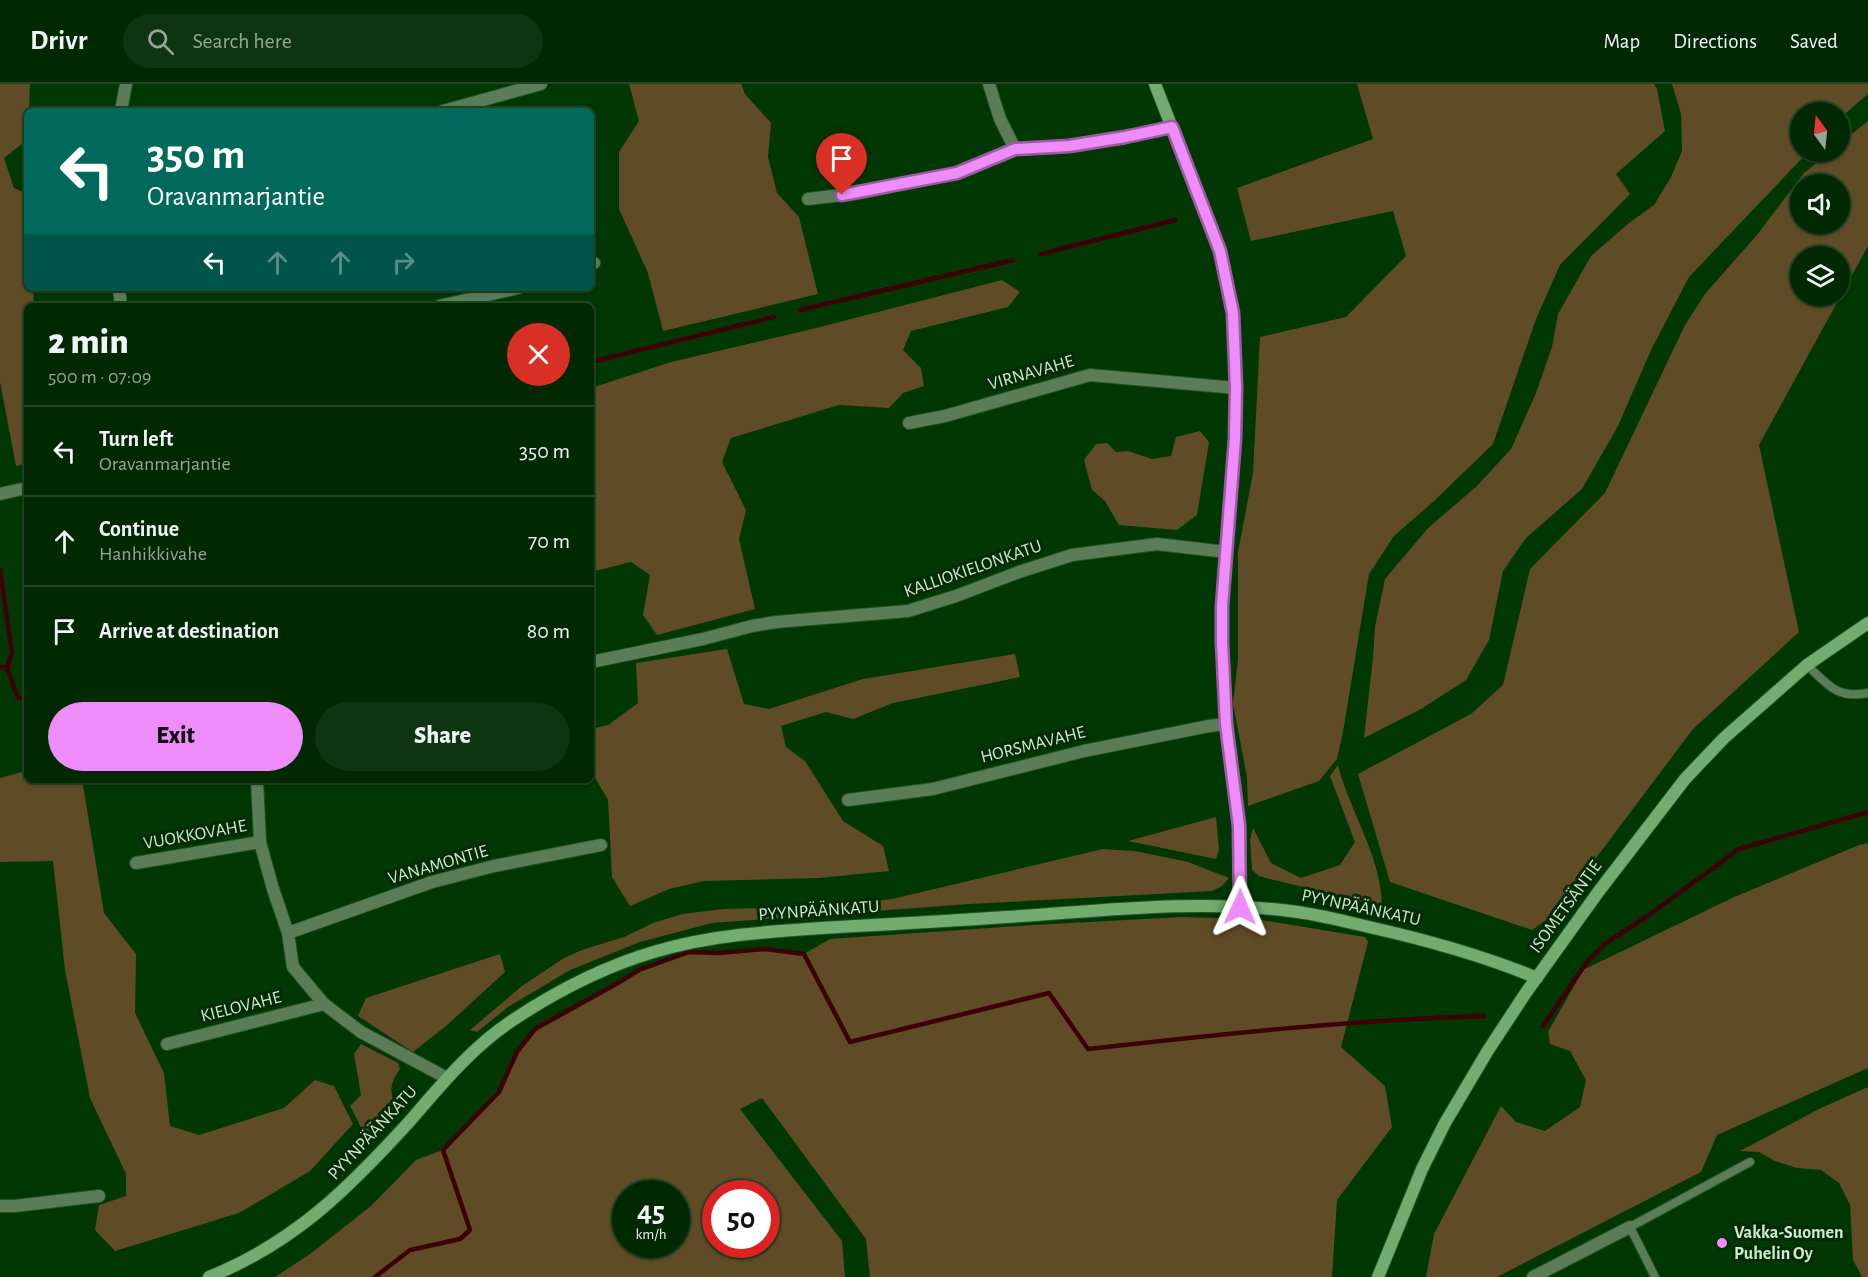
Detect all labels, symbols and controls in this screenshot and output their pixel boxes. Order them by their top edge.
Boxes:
search box [123,14,543,68]
icon: search [144,25,177,58]
text: Drivr [30,27,87,55]
text: Search here [192,30,292,52]
text: Map [1604,31,1640,52]
text: Directions [1673,31,1757,52]
text: Saved [1790,31,1838,52]
north arrow [1790,102,1850,162]
map controls [1790,102,1850,306]
icon: left [48,132,126,210]
pin [816,133,867,195]
text: 350 m [147,134,245,176]
icon: arrive [825,142,858,175]
button: sound [1790,174,1850,234]
text: Oravanmarjantie [147,183,325,210]
icon: left [198,246,231,279]
icon: ahead [261,246,294,279]
icon: ahead [324,246,357,279]
icon: right [387,246,420,279]
button: layers [1790,246,1850,306]
button: close [507,323,570,386]
text: 2 min [48,324,129,360]
street label: VIRNAVAHE [986,352,1076,394]
text: 500 m · 07:09 [48,367,151,387]
text: Turn left [99,428,173,450]
icon: left [48,435,81,468]
text: 350 m [519,440,570,462]
text: Oravanmarjantie [99,454,231,474]
text: Continue [99,518,179,540]
icon: ahead [48,525,81,558]
text: 70 m [528,530,570,552]
street label: KALLIOKIELONKATU [902,537,1044,601]
text: Hanhikkivahe [99,544,207,564]
icon: arrive [48,615,81,648]
text: Arrive at destination [99,620,279,642]
text: 80 m [527,620,570,642]
button: Exit [48,702,303,771]
button: Share [315,702,570,771]
street label: HORSMAVAHE [979,723,1088,767]
street label: VUOKKOVAHE [142,817,248,853]
street label: VANAMONTIE [386,842,490,888]
street label: ISOMETSÄNTIE [1525,856,1606,957]
position arrow [1208,875,1272,939]
street label: PYYNPÄÄNKATU [1300,885,1423,929]
street label: PYYNPÄÄNKATU [758,896,880,924]
street label: KIELOVAHE [199,988,284,1026]
street label: PYYNPÄÄNKATU [324,1081,421,1183]
speed limit sign: 50 [702,1180,780,1258]
text: 45 [637,1197,665,1227]
place label: Vakka-Suomen Puhelin Oy [1734,1224,1844,1263]
text: km/h [636,1227,666,1242]
marker: Vakka-Suomen Puhelin Oy [1715,1236,1729,1250]

